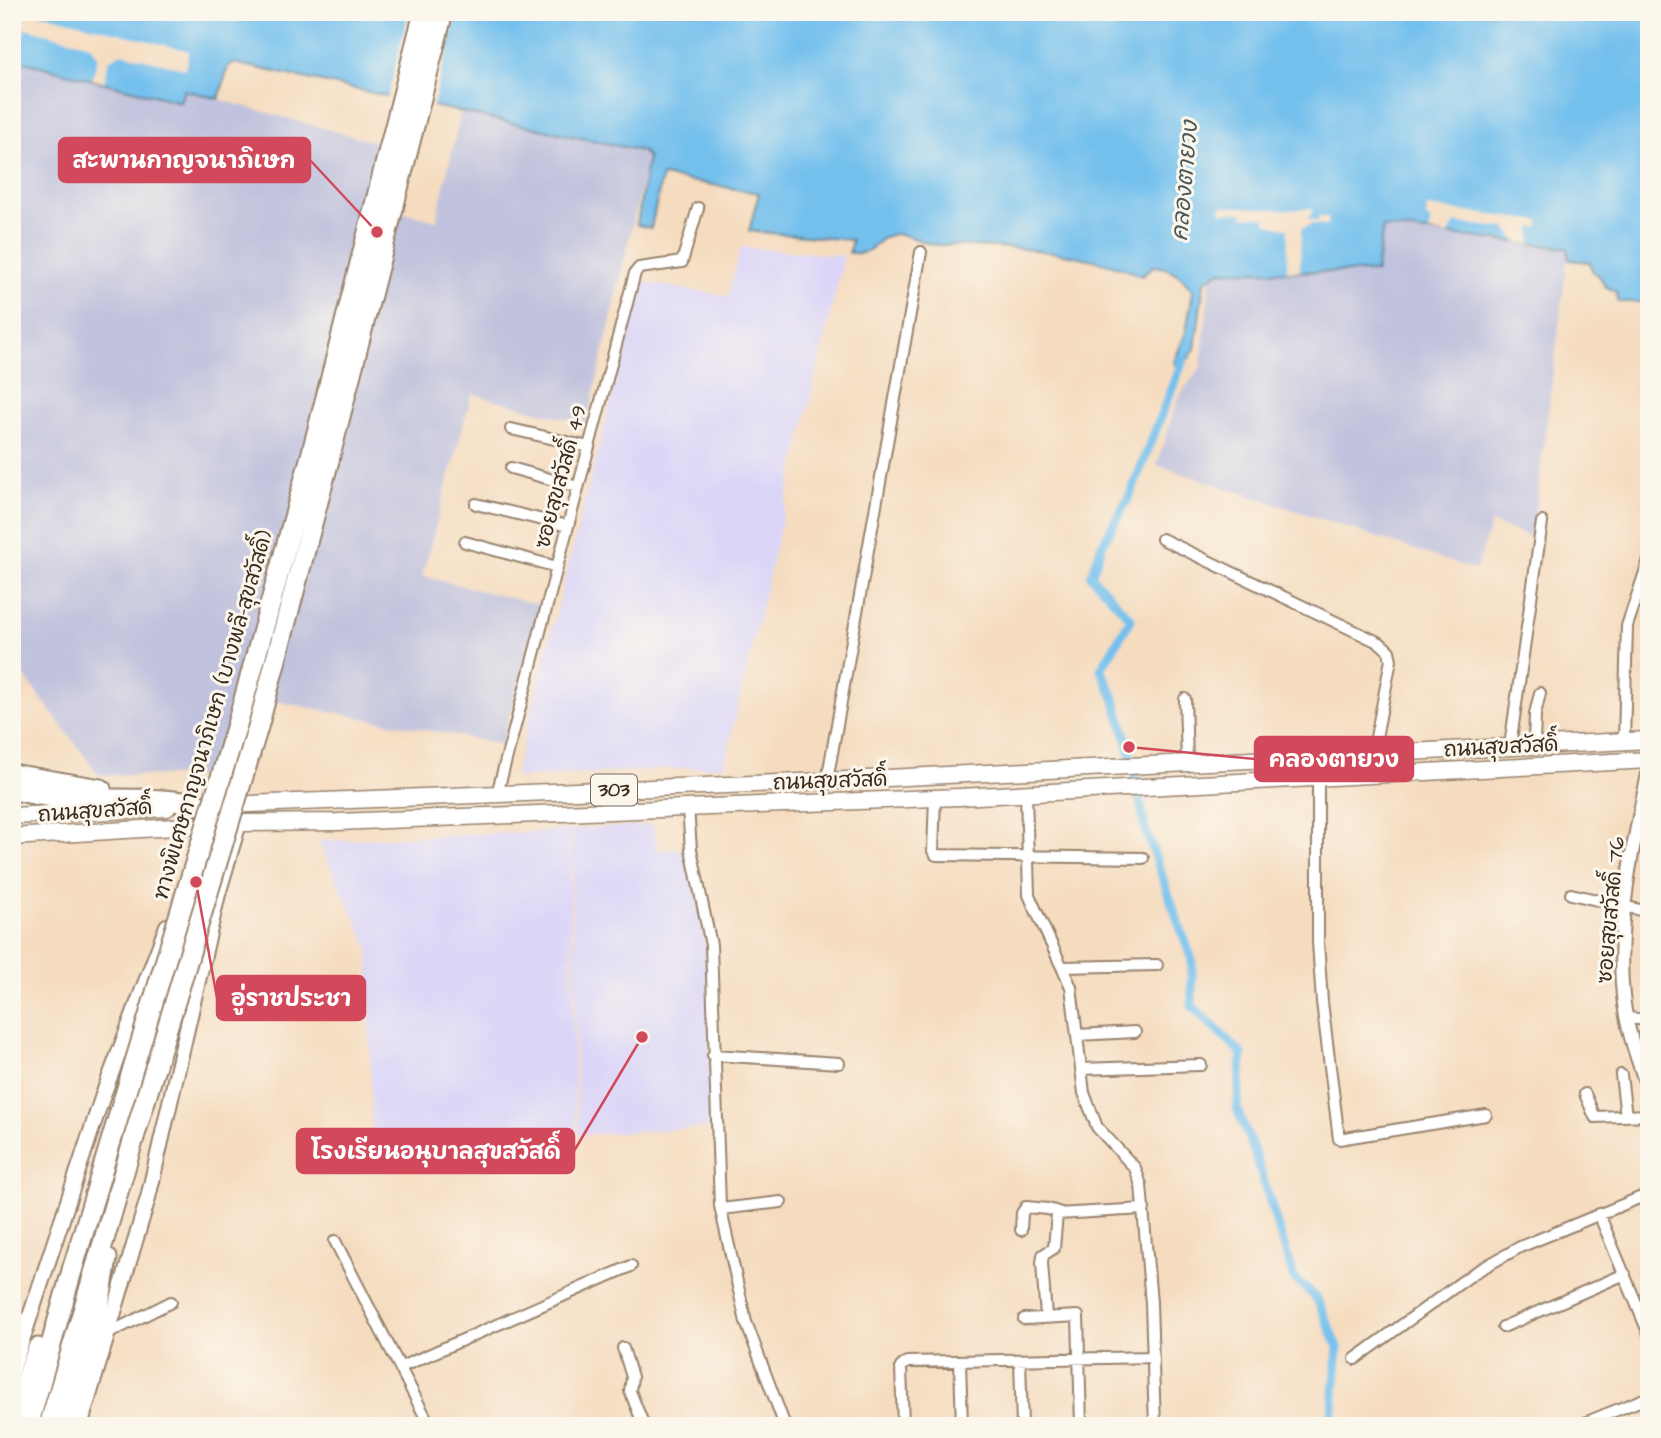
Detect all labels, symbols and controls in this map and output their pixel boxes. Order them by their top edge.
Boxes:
water label: คลองตายวง [1164,118,1206,242]
callout: สะพานกาญจนาภิเษก [59,138,310,182]
text: สะพานกาญจนาภิเษก [73,145,295,177]
street label: ซอยสุขสวัสดิ์ 49 [524,401,595,552]
street label: ทางพิเศษกาญจนาภิเษก (บางพลี-สุขสวัสดิ์) [142,526,281,904]
street label: ถนนสุขสวัสดิ์ [1443,725,1559,765]
callout: คลองตายวง [1255,737,1413,781]
text: คลองตายวง [1269,744,1399,776]
street label: ถนนสุขสวัสดิ์ [772,760,888,798]
road number: 303 [591,775,637,806]
street label: ถนนสุขสวัสดิ์ [36,788,153,830]
street label: ซอยสุขสวัสดิ์ 76 [1586,835,1633,985]
callout: อู่ราชประชา [217,976,365,1020]
text: อู่ราชประชา [231,983,351,1015]
callout: โรงเรียนอนุบาลสุขสวัสดิ์ [297,1129,574,1173]
text: โรงเรียนอนุบาลสุขสวัสดิ์ [310,1130,561,1168]

